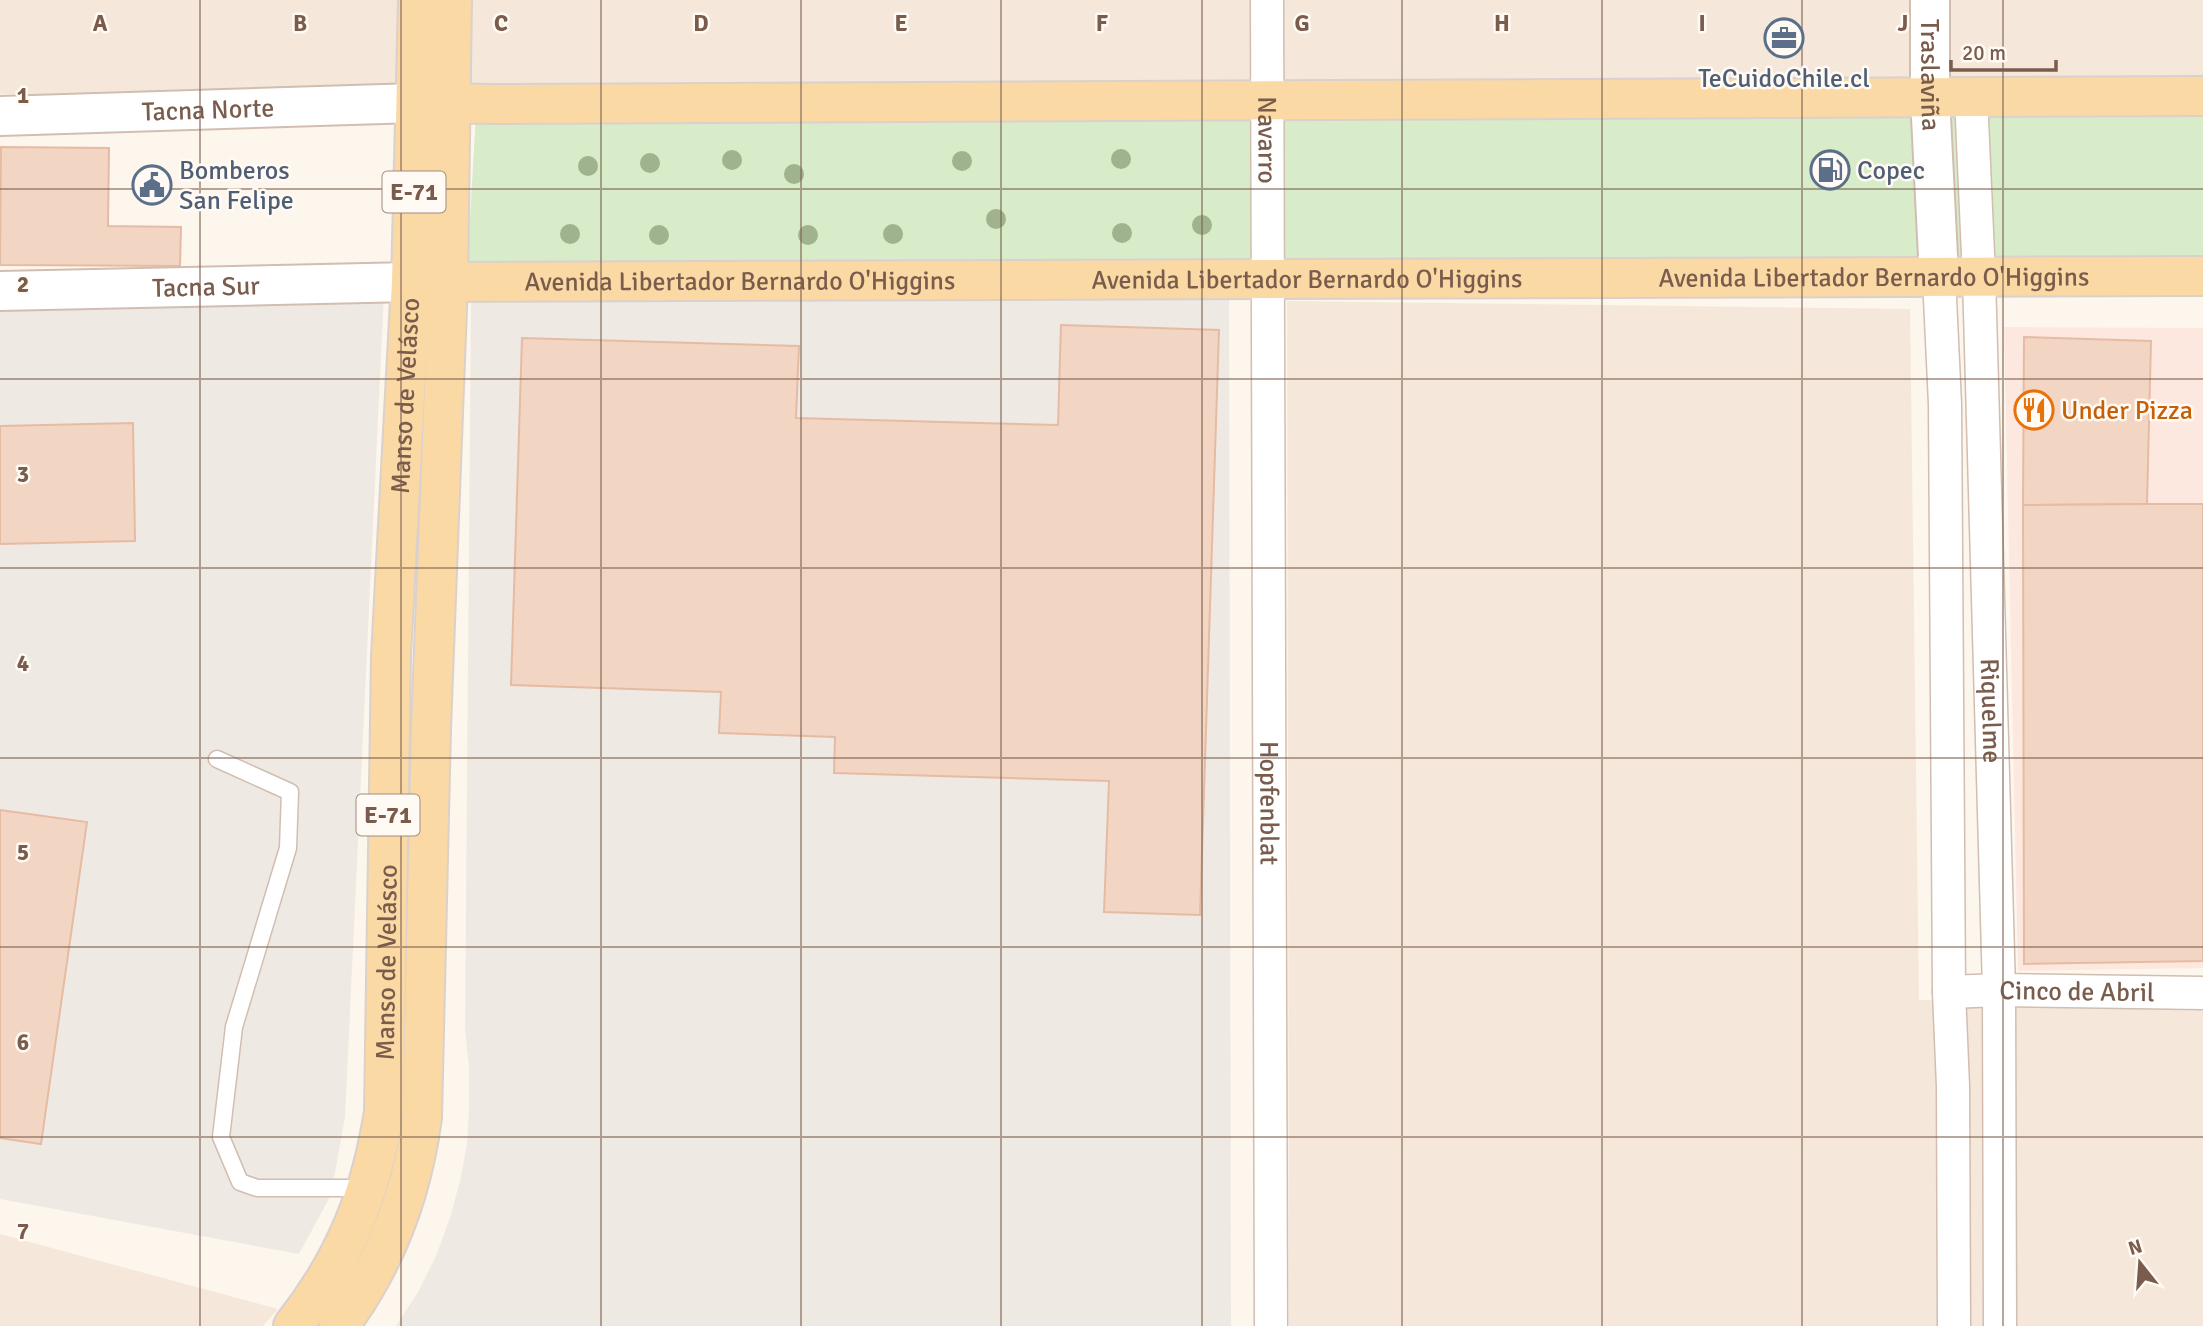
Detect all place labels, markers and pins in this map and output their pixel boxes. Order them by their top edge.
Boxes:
office icon: TeCuidoChile.cl [1763,17,1805,59]
place label: TeCuidoChile.cl [1698,63,1870,95]
fuel station icon: Copec [1809,149,1851,191]
place label: Bomberos San Felipe [179,155,294,217]
place label: Copec [1857,155,1925,187]
public building icon: Bomberos San Felipe [131,164,173,206]
restaurant icon: Under Pizza [2013,389,2055,431]
place label: Under Pizza [2061,395,2193,427]

